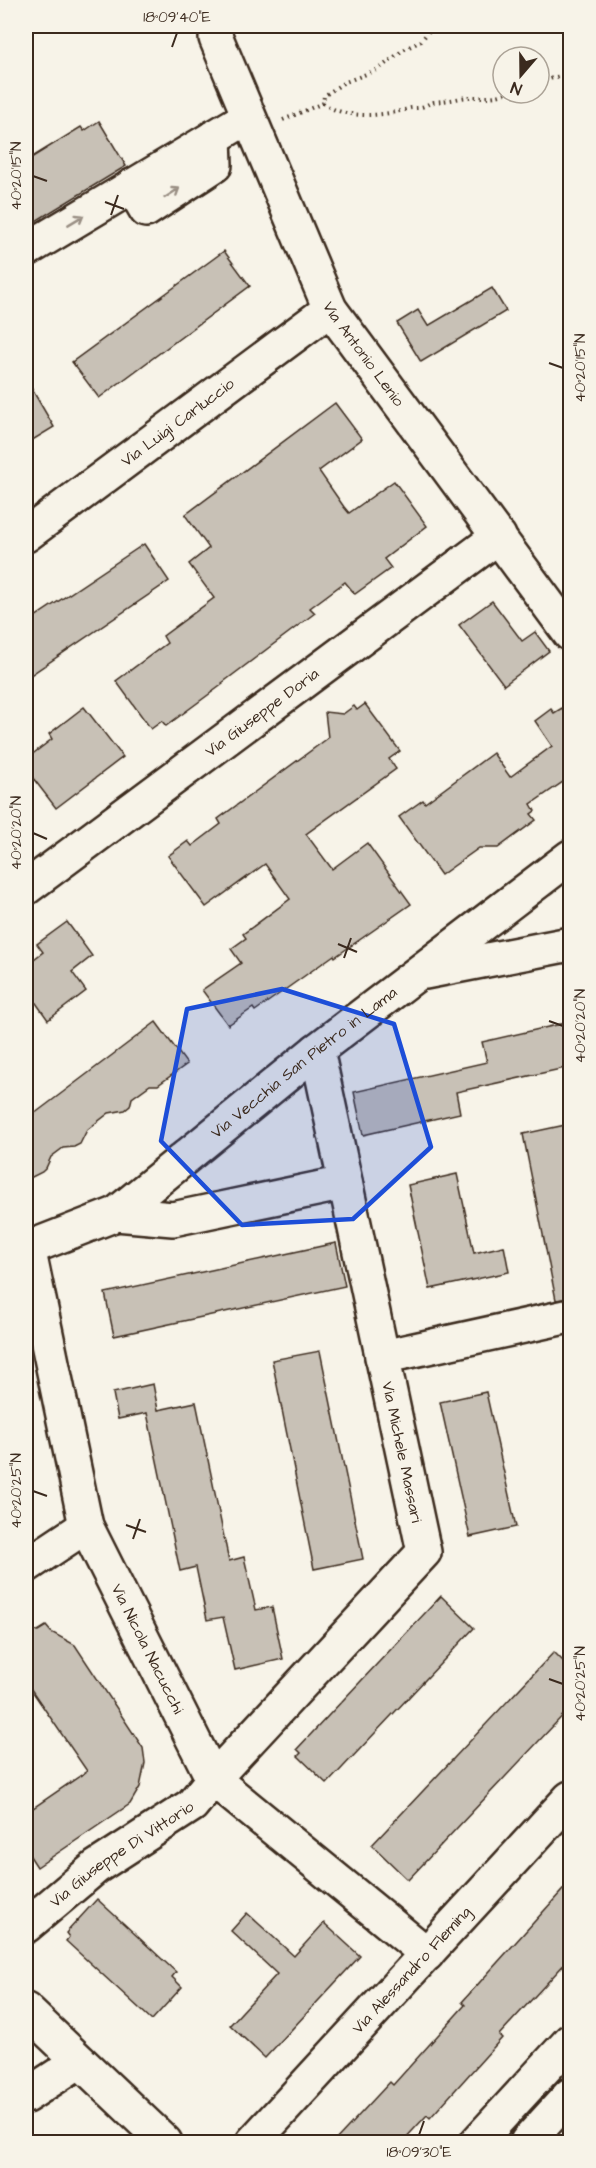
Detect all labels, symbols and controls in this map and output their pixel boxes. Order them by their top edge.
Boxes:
text: 18°09'40"E [143,7,211,28]
north arrow [491,45,551,105]
text: N [508,76,525,100]
text: 40°20'15"N [6,142,27,210]
one-way arrow [163,187,180,199]
one-way arrow [67,213,84,225]
street label: Via Antonio Lenio [317,298,409,411]
text: 40°20'15"N [570,334,591,402]
street label: Via Luigi Carluccio [116,373,239,472]
street label: Via Giuseppe Doria [200,663,323,762]
text: 40°20'20"N [6,796,27,870]
street label: Via Vecchia San Pietro in Lama [206,982,402,1143]
text: 40°20'20"N [570,989,591,1063]
street label: Via Michele Massari [376,1379,428,1525]
text: 40°20'25"N [6,1453,27,1529]
street label: Via Nicola Nacucchi [106,1580,190,1718]
text: 40°20'25"N [570,1646,591,1722]
street label: Via Giuseppe Di Vittorio [45,1796,198,1913]
street label: Via Alessandro Fleming [347,1901,477,2039]
text: 18°09'30"E [387,2142,452,2163]

